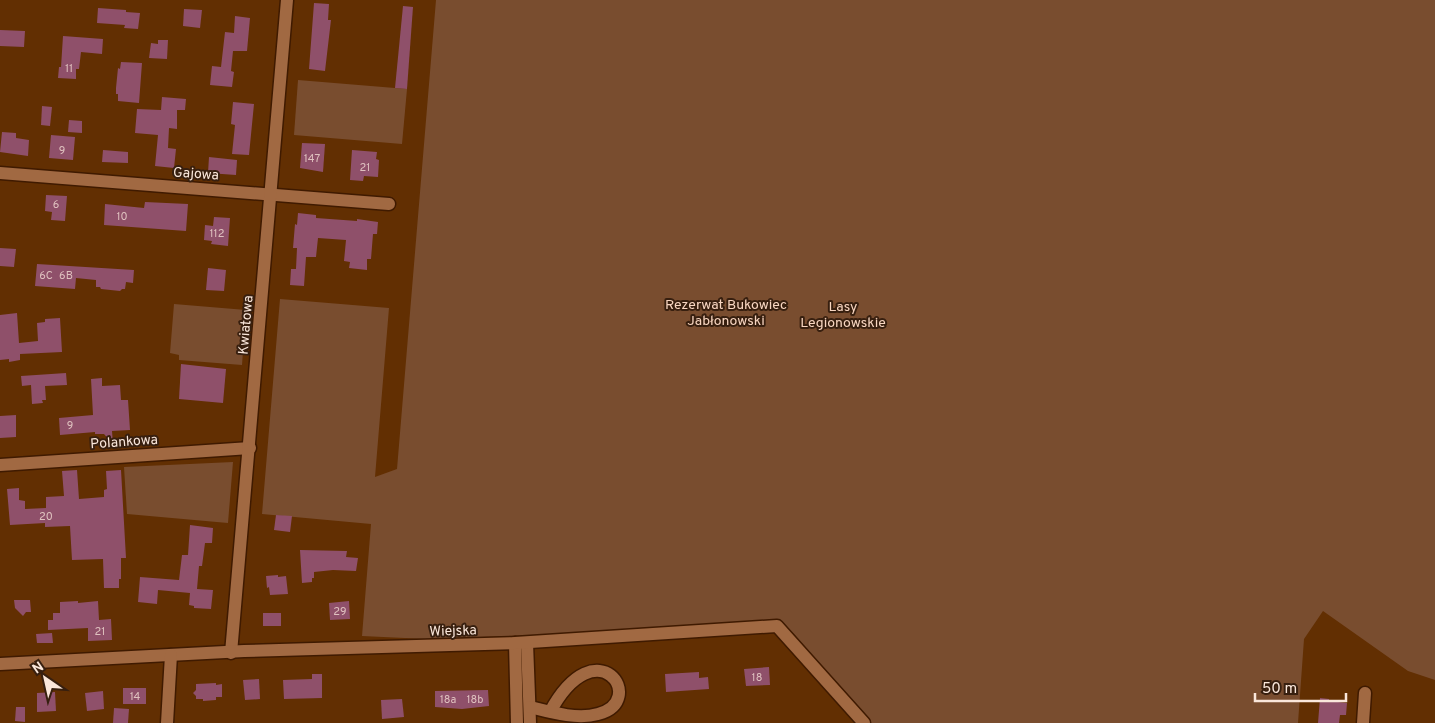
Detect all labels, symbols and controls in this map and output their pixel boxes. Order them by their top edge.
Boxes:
house number: 11 [65,62,73,76]
house number: 9 [59,144,65,158]
house number: 147 [304,152,320,166]
house number: 21 [360,161,370,175]
street label: Gajowa [172,164,219,185]
house number: 6 [53,198,59,212]
house number: 10 [116,210,128,224]
house number: 112 [210,227,224,241]
house number: 6C [39,269,53,283]
house number: 6B [59,269,73,283]
street label: Kwiatowa [235,295,258,356]
park label: Rezerwat Bukowiec Jabłonowski [665,297,787,330]
park label: Lasy Legionowskie [800,299,886,332]
house number: 9 [67,419,73,433]
street label: Polankowa [90,432,158,453]
house number: 20 [39,510,53,524]
house number: 29 [333,605,347,619]
street label: Wiejska [429,622,477,641]
house number: 21 [95,625,105,639]
north arrow [20,653,70,703]
text: N [30,659,47,678]
scale bar [1255,670,1346,702]
house number: 18 [752,671,762,685]
text: 50 m [1262,680,1297,699]
house number: 14 [130,690,141,704]
house number: 18a [440,693,457,707]
house number: 18b [466,693,484,707]

